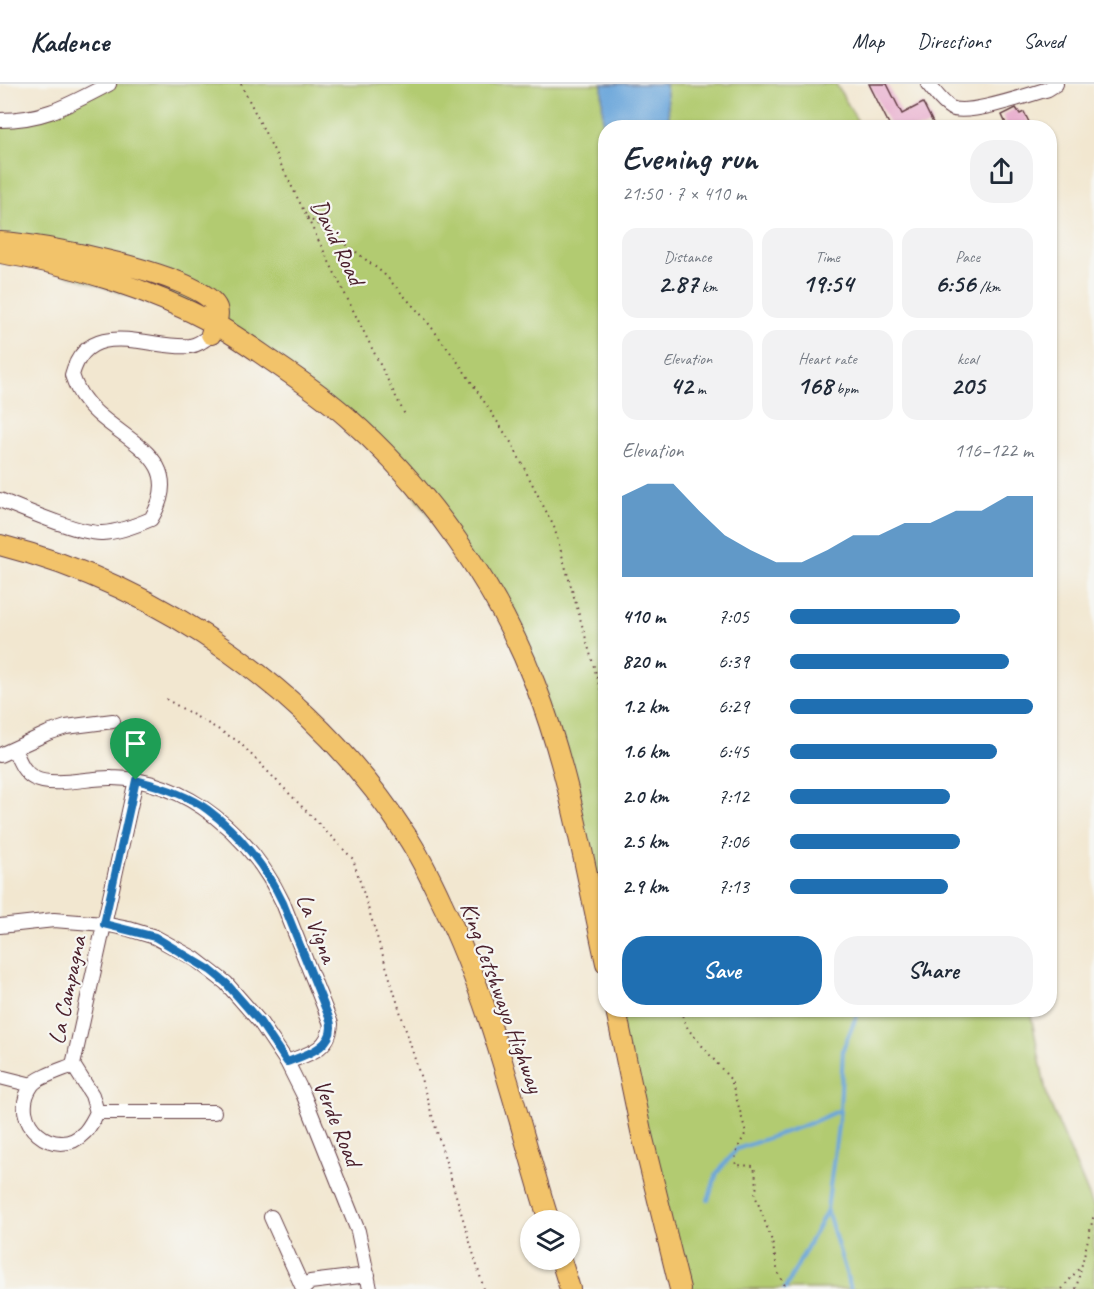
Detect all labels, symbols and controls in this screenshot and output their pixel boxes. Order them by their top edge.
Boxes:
text: Kadence [30,24,109,59]
text: Map [852,28,884,54]
text: Directions [917,28,990,54]
text: Saved [1023,28,1064,54]
text: Evening run [622,137,757,179]
button: share [970,140,1033,203]
text: 21:50 · 7 × 410 m [622,181,746,206]
street label: David Road [304,194,373,293]
text: Distance [664,247,711,267]
text: Time [815,247,840,267]
text: Pace [955,247,980,267]
text: 2.87 [658,267,698,300]
text: 19:54 [802,267,853,300]
text: 6:56 [935,267,976,300]
text: km [698,277,717,297]
text: /km [976,277,1000,297]
text: Elevation [663,349,712,369]
text: Heart rate [798,349,857,369]
text: kcal [957,349,978,369]
text: 42 [669,369,693,402]
text: 168 [797,369,832,402]
text: 205 [950,369,985,402]
text: m [693,379,706,399]
text: bpm [832,379,858,399]
text: Elevation [622,438,684,463]
text: 116–122 m [954,438,1033,463]
text: 410 m [622,604,665,629]
text: 7:05 [718,604,749,629]
text: 820 m [622,649,665,674]
text: 6:39 [718,649,749,674]
text: 1.2 km [622,694,669,719]
text: 6:29 [718,694,749,719]
pin [110,718,161,780]
icon: arrive [119,727,152,760]
text: 1.6 km [622,739,669,764]
text: 6:45 [718,739,749,764]
text: 2.0 km [622,784,669,809]
text: 7:12 [718,784,749,809]
text: 2.5 km [622,829,668,854]
text: 7:06 [718,829,749,854]
text: 2.9 km [622,874,668,899]
text: 7:13 [718,874,749,899]
street label: La Vigna [290,889,345,969]
street label: King Cetshwayo Highway [454,898,551,1098]
street label: La Campagna [41,932,93,1047]
button: Save [622,936,822,1005]
button: Share [834,936,1033,1005]
street label: Verde Road [307,1075,370,1174]
map controls [520,1210,580,1270]
button: layers [520,1210,580,1270]

